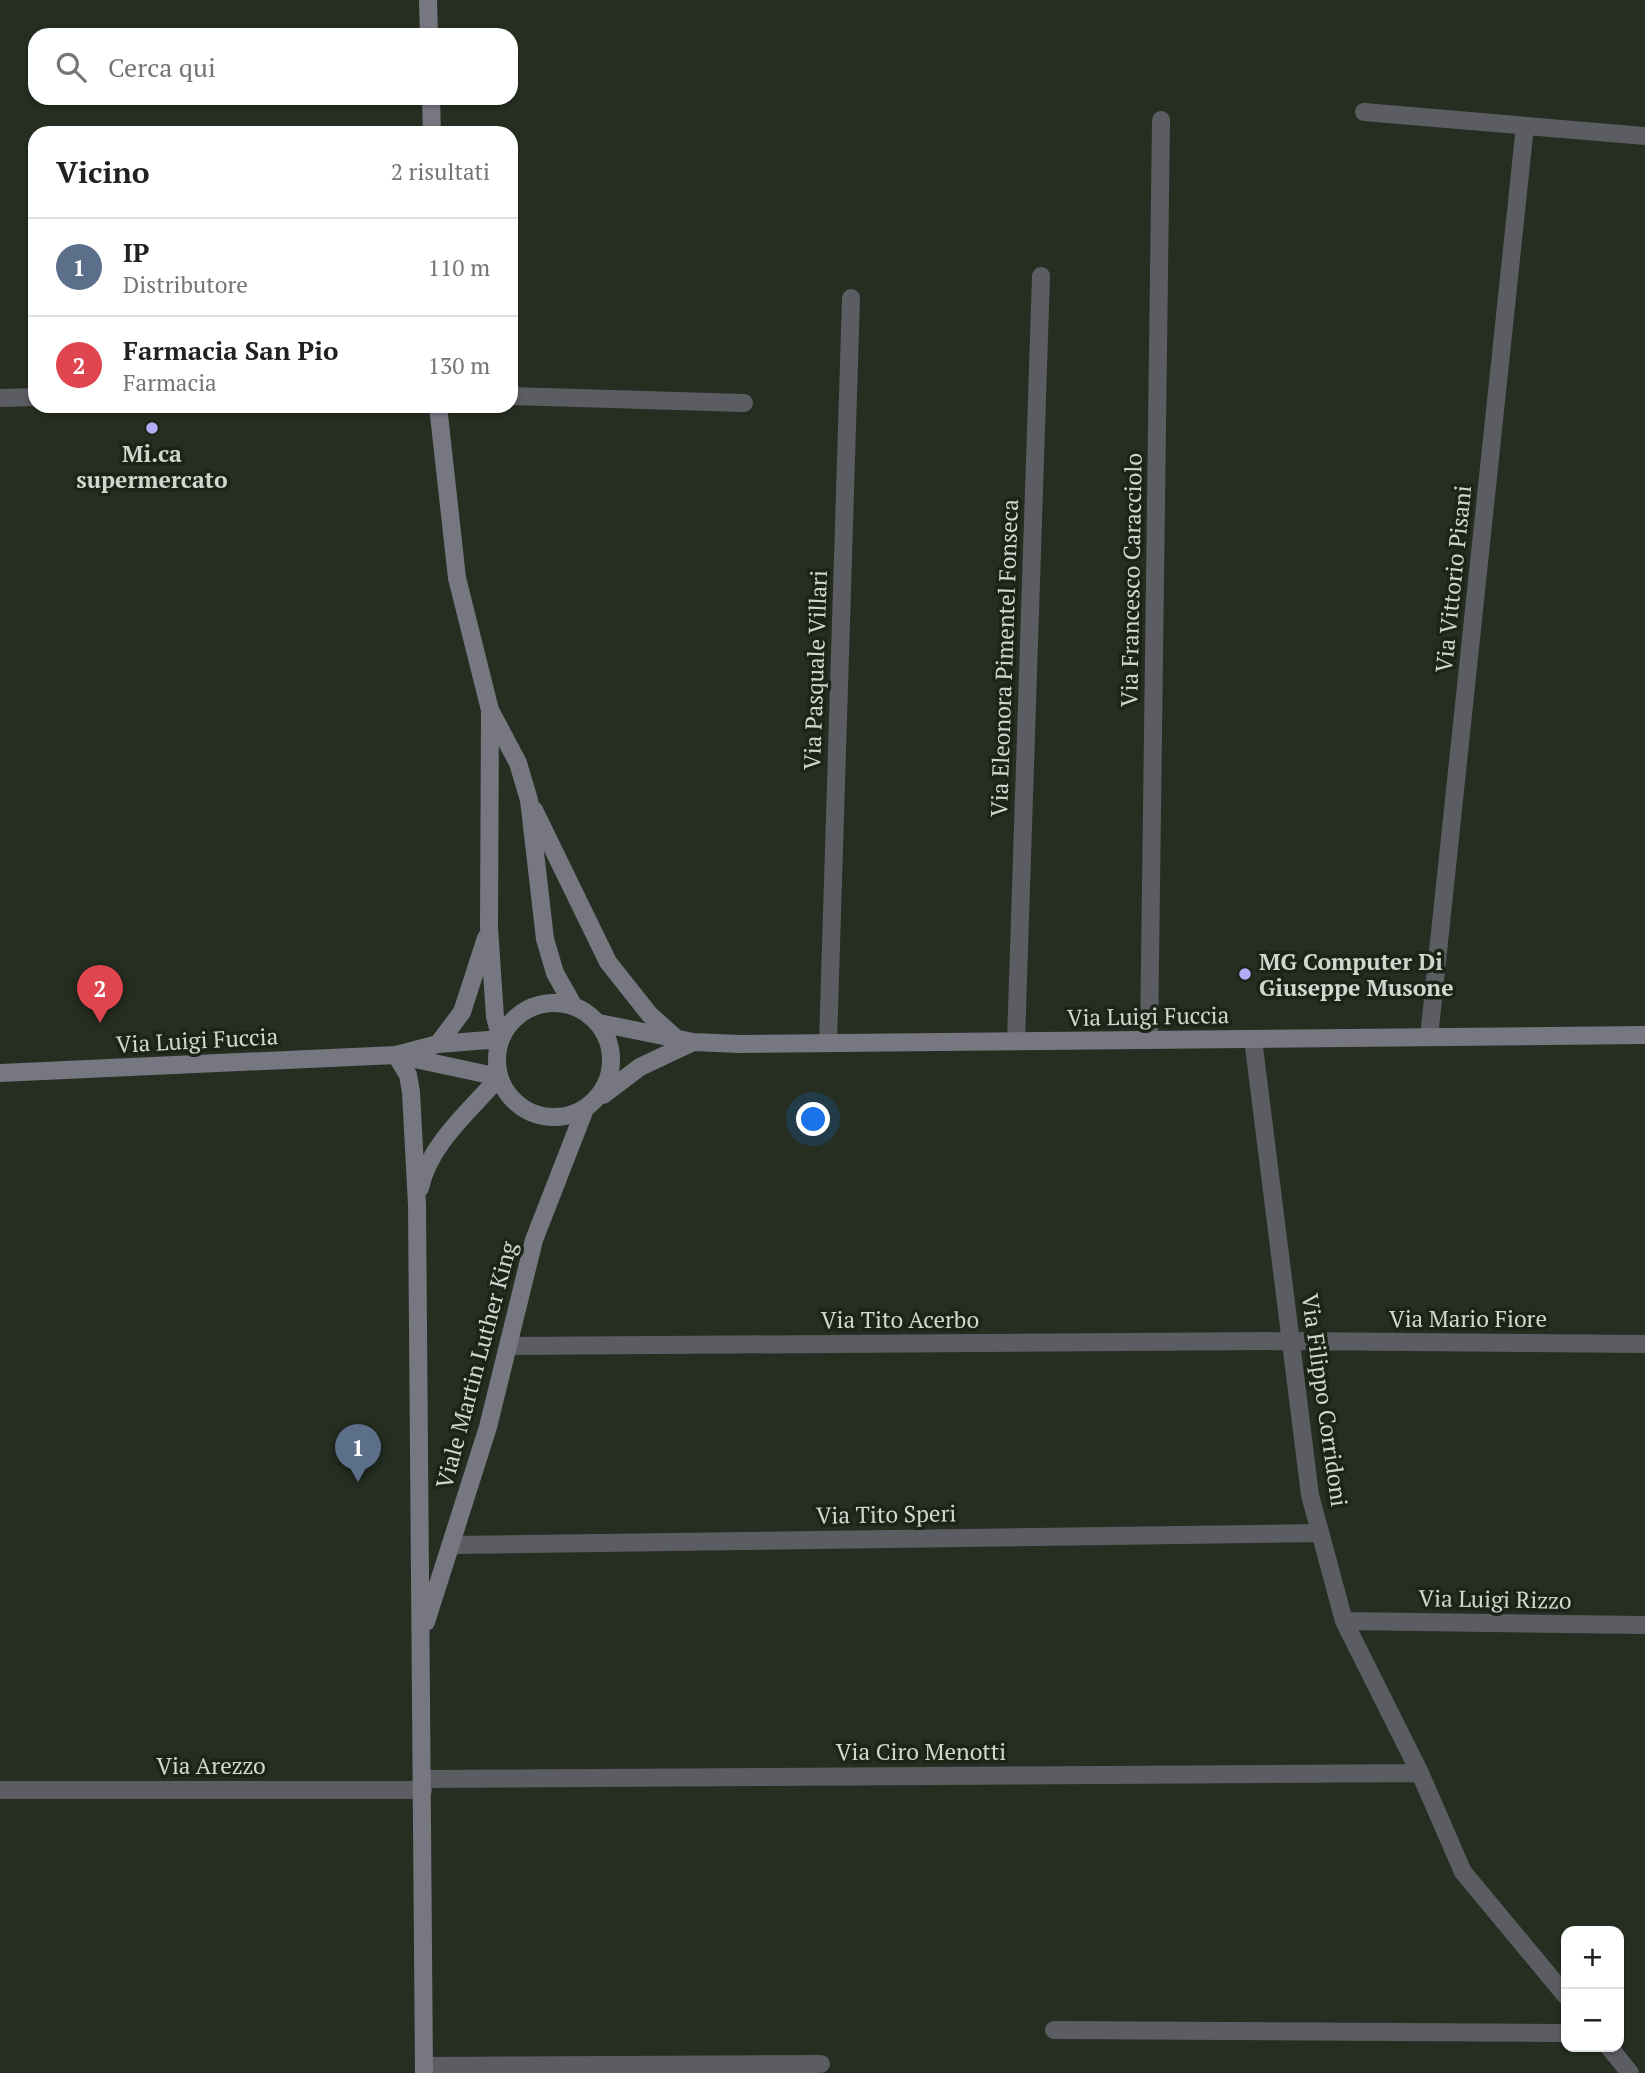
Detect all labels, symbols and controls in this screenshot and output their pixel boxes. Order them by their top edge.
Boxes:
search box [28,28,518,105]
icon: search [52,48,90,86]
text: Cerca qui [108,50,216,84]
text: Vicino [56,152,150,192]
text: 2 risultati [391,156,490,187]
text: IP [123,235,149,269]
text: 1 [73,252,86,283]
text: 110 m [428,252,490,283]
text: Distributore [123,269,248,300]
text: Farmacia San Pio [123,333,338,367]
text: 2 [73,350,86,381]
text: 130 m [428,350,490,381]
text: Farmacia [123,367,217,398]
marker: Mi.ca supermercato [144,420,160,436]
place label: Mi.ca supermercato [76,438,228,495]
street label: Via Francesco Caracciolo [1113,453,1149,707]
street label: Via Vittorio Pisani [1428,484,1478,674]
street label: Via Eleonora Pimentel Fonseca [983,498,1025,817]
street label: Via Pasquale Villari [796,570,834,770]
place label: MG Computer Di Giuseppe Musone [1259,946,1454,1003]
pin: 2 [77,965,123,1023]
marker: MG Computer Di Giuseppe Musone [1237,966,1253,982]
street label: Via Luigi Fuccia [1066,999,1230,1033]
street label: Via Luigi Fuccia [115,1020,279,1060]
your location [796,1102,830,1136]
street label: Viale Martin Luther King [428,1237,524,1492]
street label: Via Filippo Corridoni [1295,1291,1355,1509]
street label: Via Mario Fiore [1389,1303,1547,1334]
street label: Via Tito Acerbo [821,1304,979,1335]
pin: 1 [335,1424,381,1482]
street label: Via Tito Speri [815,1497,957,1531]
street label: Via Luigi Rizzo [1418,1582,1572,1616]
street label: Via Ciro Menotti [836,1736,1006,1767]
street label: Via Arezzo [156,1750,266,1781]
map controls [1561,1926,1624,2052]
button: + [1561,1926,1624,1989]
button: − [1561,1989,1624,2052]

